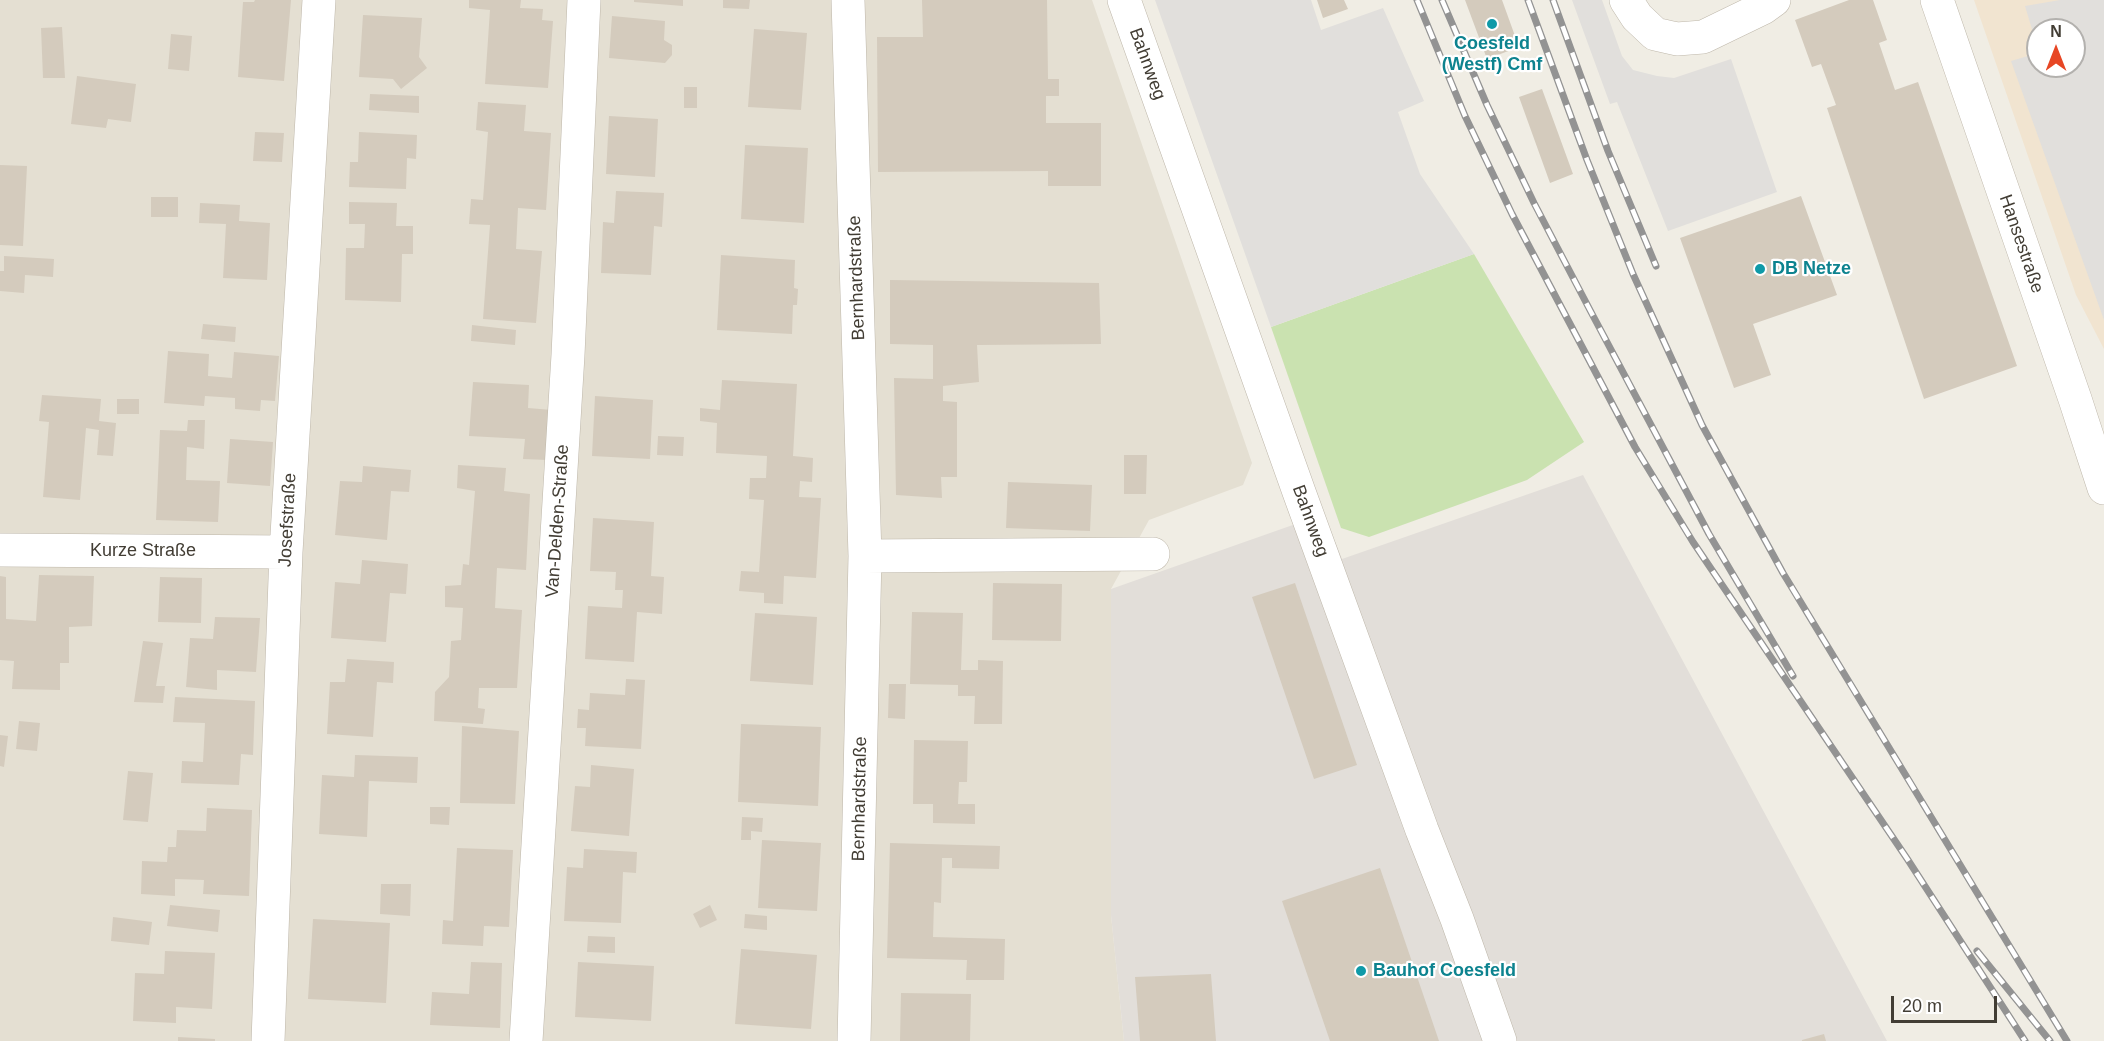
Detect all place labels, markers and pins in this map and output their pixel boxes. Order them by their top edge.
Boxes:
marker: Coesfeld (Westf) Cmf [1485,17,1499,31]
place label: Coesfeld (Westf) Cmf [1442,33,1542,76]
place label: DB Netze [1772,258,1851,280]
marker: DB Netze [1753,262,1767,276]
place label: Bauhof Coesfeld [1373,960,1516,982]
marker: Bauhof Coesfeld [1354,964,1368,978]

